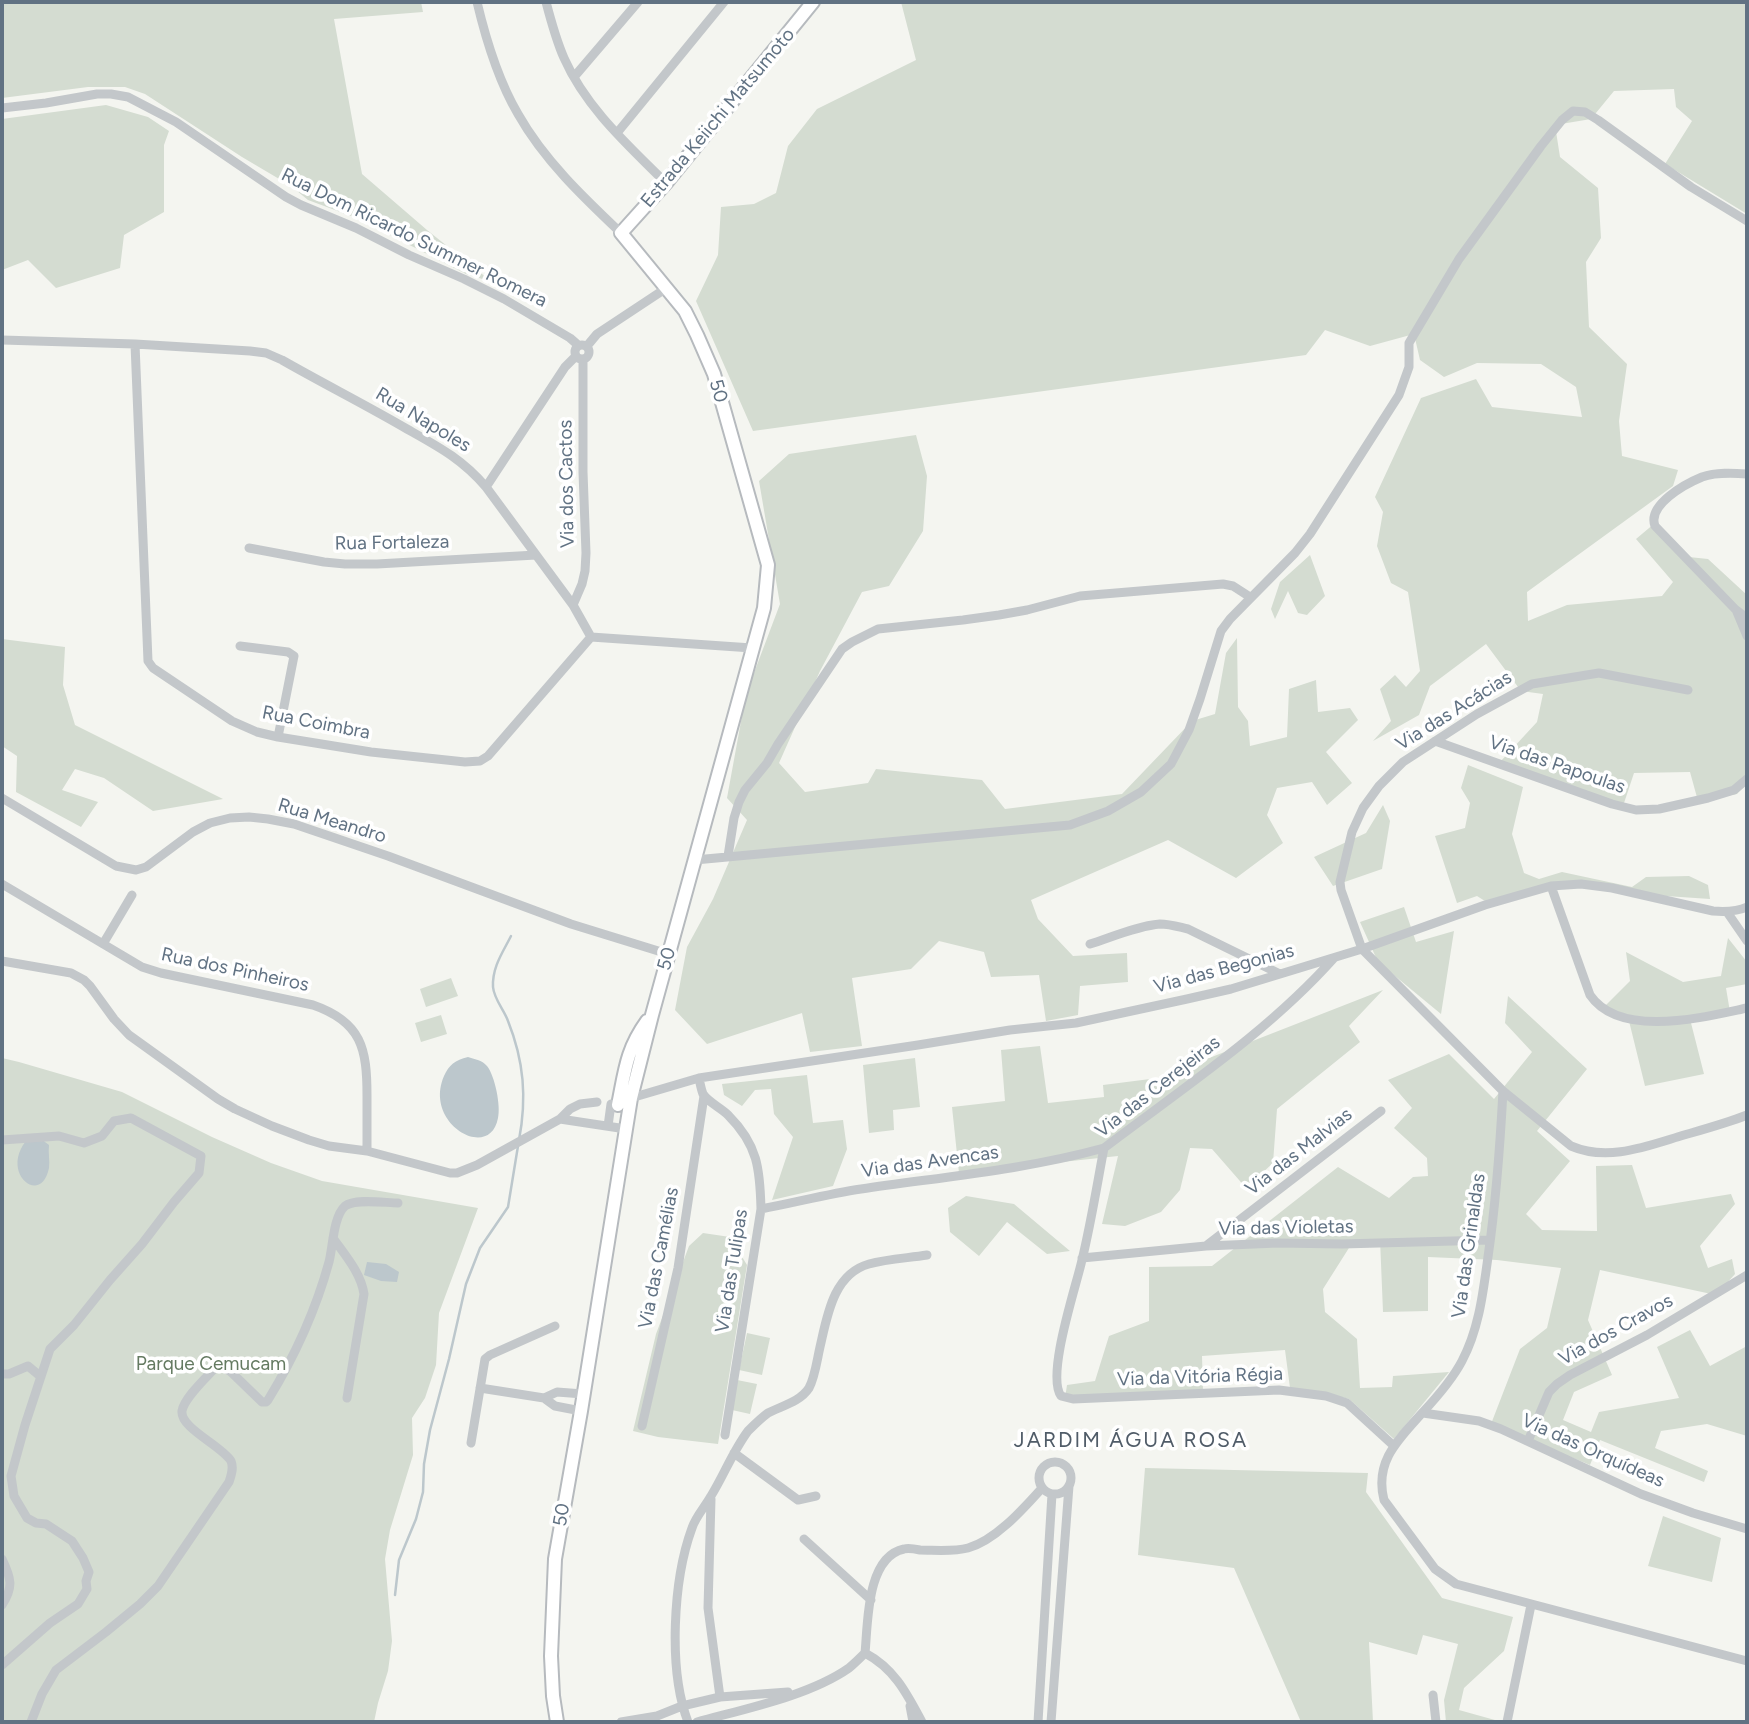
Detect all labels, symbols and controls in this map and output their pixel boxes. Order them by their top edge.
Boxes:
street label: Estrada Keiichi Matsumoto [636,24,800,212]
street label: Rua Dom Ricardo Summer Romera [277,164,551,312]
street label: 50 [704,377,732,405]
street label: Rua Napoles [371,383,475,457]
street label: Via dos Cactos [554,420,580,548]
street label: Rua Fortaleza [334,531,450,555]
street label: Via das Acácias [1392,666,1516,756]
street label: Rua Coimbra [260,701,372,745]
street label: Via das Papoulas [1486,731,1628,799]
street label: Rua Meandro [275,794,389,848]
street label: Via das Begonias [1151,939,1297,999]
street label: Rua dos Pinheiros [159,943,311,997]
street label: 50 [653,945,681,973]
street label: Via das Cerejeiras [1091,1031,1225,1143]
street label: Via das Malvias [1241,1103,1357,1201]
street label: Via das Avencas [860,1141,1000,1183]
street label: Via das Grinaldas [1448,1172,1490,1320]
street label: Via das Camélias [634,1185,684,1331]
street label: Via das Tulipas [711,1208,753,1334]
street label: Via das Violetas [1218,1215,1354,1241]
street label: Via dos Cravos [1555,1289,1677,1371]
park label: Parque Cemucam [136,1353,286,1375]
street label: Via da Vitória Régia [1117,1363,1283,1391]
street label: Via das Orquídeas [1518,1409,1668,1493]
district label: JARDIM ÁGUA ROSA [1016,1428,1246,1454]
street label: 50 [549,1502,575,1528]

